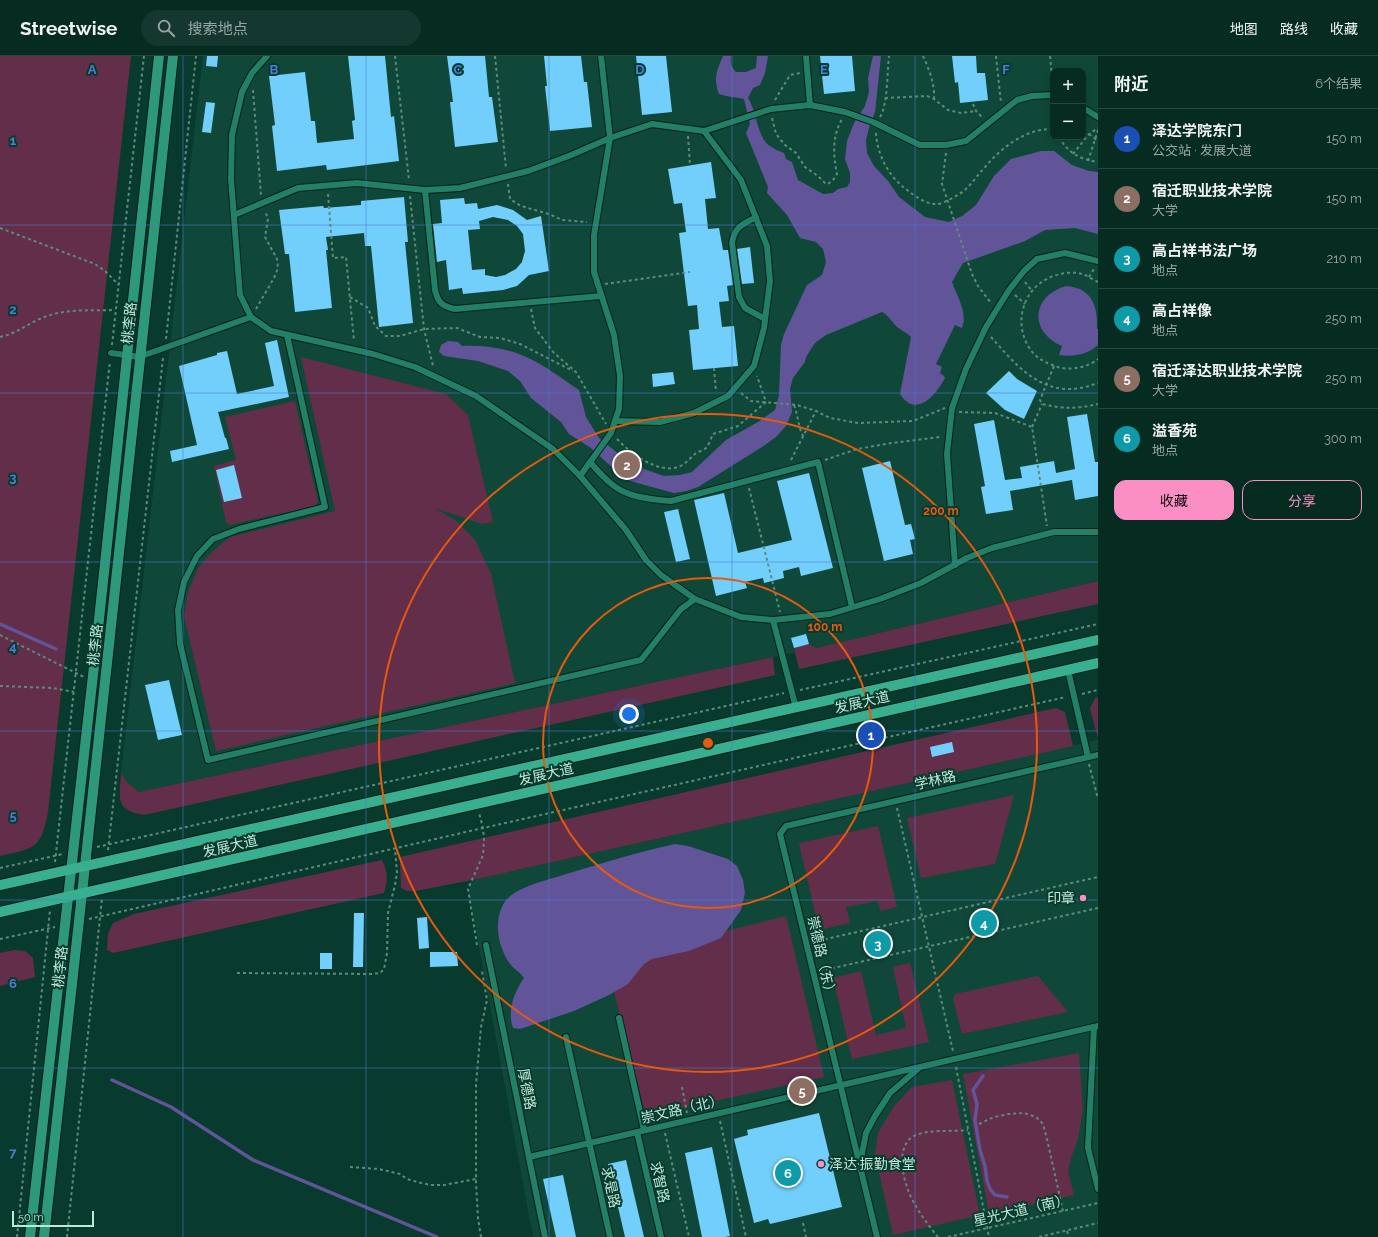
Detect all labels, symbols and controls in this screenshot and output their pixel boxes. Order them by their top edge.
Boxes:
search box [141,10,421,46]
text: Streetwise [20,17,117,39]
icon: search [155,17,177,39]
text: 搜索地点 [187,20,247,38]
text: 地图 [1230,21,1258,37]
text: 路线 [1280,21,1308,37]
text: 收藏 [1330,21,1358,37]
text: A [88,62,97,77]
text: B [270,62,279,77]
text: C [454,62,463,77]
text: D [635,62,645,77]
text: E [820,62,828,77]
text: F [1002,62,1010,77]
map controls [1050,68,1086,140]
button: + [1050,68,1086,104]
text: 附近 [1114,74,1148,94]
text: 6个结果 [1315,76,1362,91]
button: − [1050,104,1086,140]
text: 泽达学院东门 [1152,122,1242,140]
text: 1 [1124,131,1130,146]
text: 150 m [1326,131,1362,146]
text: 1 [10,133,17,148]
text: 公交站 · 发展大道 [1152,143,1252,158]
text: 宿迁职业技术学院 [1152,182,1272,200]
text: 2 [1123,191,1131,206]
text: 150 m [1326,191,1362,206]
text: 大学 [1152,203,1178,218]
text: 高占祥书法广场 [1152,242,1257,260]
text: 3 [1123,251,1131,266]
text: 210 m [1326,251,1362,266]
text: 地点 [1152,263,1178,278]
street label: 桃李路 [119,301,139,345]
text: 2 [9,302,17,317]
text: 高占祥像 [1152,302,1212,320]
text: 4 [1123,311,1131,326]
text: 250 m [1325,311,1362,326]
text: 地点 [1152,323,1178,338]
text: 宿迁泽达职业技术学院 [1152,362,1302,380]
text: 5 [1123,371,1131,386]
text: 250 m [1325,371,1362,386]
text: 大学 [1152,383,1178,398]
text: 溢香苑 [1152,422,1197,440]
text: 6 [1123,431,1131,446]
text: 300 m [1324,431,1362,446]
text: 地点 [1152,443,1178,458]
pin: 2 [614,450,640,480]
text: 3 [9,470,17,485]
button: 收藏 [1114,480,1234,520]
button: 分享 [1242,480,1362,520]
text: 200 m [923,504,959,518]
text: 100 m [808,620,842,634]
street label: 桃李路 [85,623,105,667]
text: 4 [9,639,17,654]
street label: 发展大道 [833,688,891,716]
your location [619,704,639,724]
pin: 1 [858,720,884,750]
centre of rings [701,736,715,750]
street label: 发展大道 [517,760,575,788]
street label: 学林路 [913,767,957,793]
text: 5 [9,808,17,823]
street label: 发展大道 [201,832,259,860]
place label: 印章 [1047,890,1075,906]
marker: 印章 [1078,893,1088,903]
pin: 4 [971,908,997,938]
street label: 崇德路（东） [805,914,839,1000]
pin: 3 [865,929,891,959]
street label: 桃李路 [50,945,70,989]
text: 6 [9,976,17,991]
street label: 厚德路 [515,1067,539,1111]
pin: 5 [789,1076,815,1106]
street label: 崇文路（北） [639,1092,725,1126]
text: 7 [9,1145,17,1160]
place label: 泽达·振勤食堂 [829,1156,916,1172]
pin: 6 [775,1158,801,1188]
marker: 泽达·振勤食堂 [816,1159,826,1169]
street label: 求智路 [647,1160,673,1204]
street label: 求是路 [599,1165,623,1209]
street label: 星光大道（南） [971,1191,1071,1229]
scale bar [12,1209,94,1228]
text: 50 m [18,1211,44,1224]

